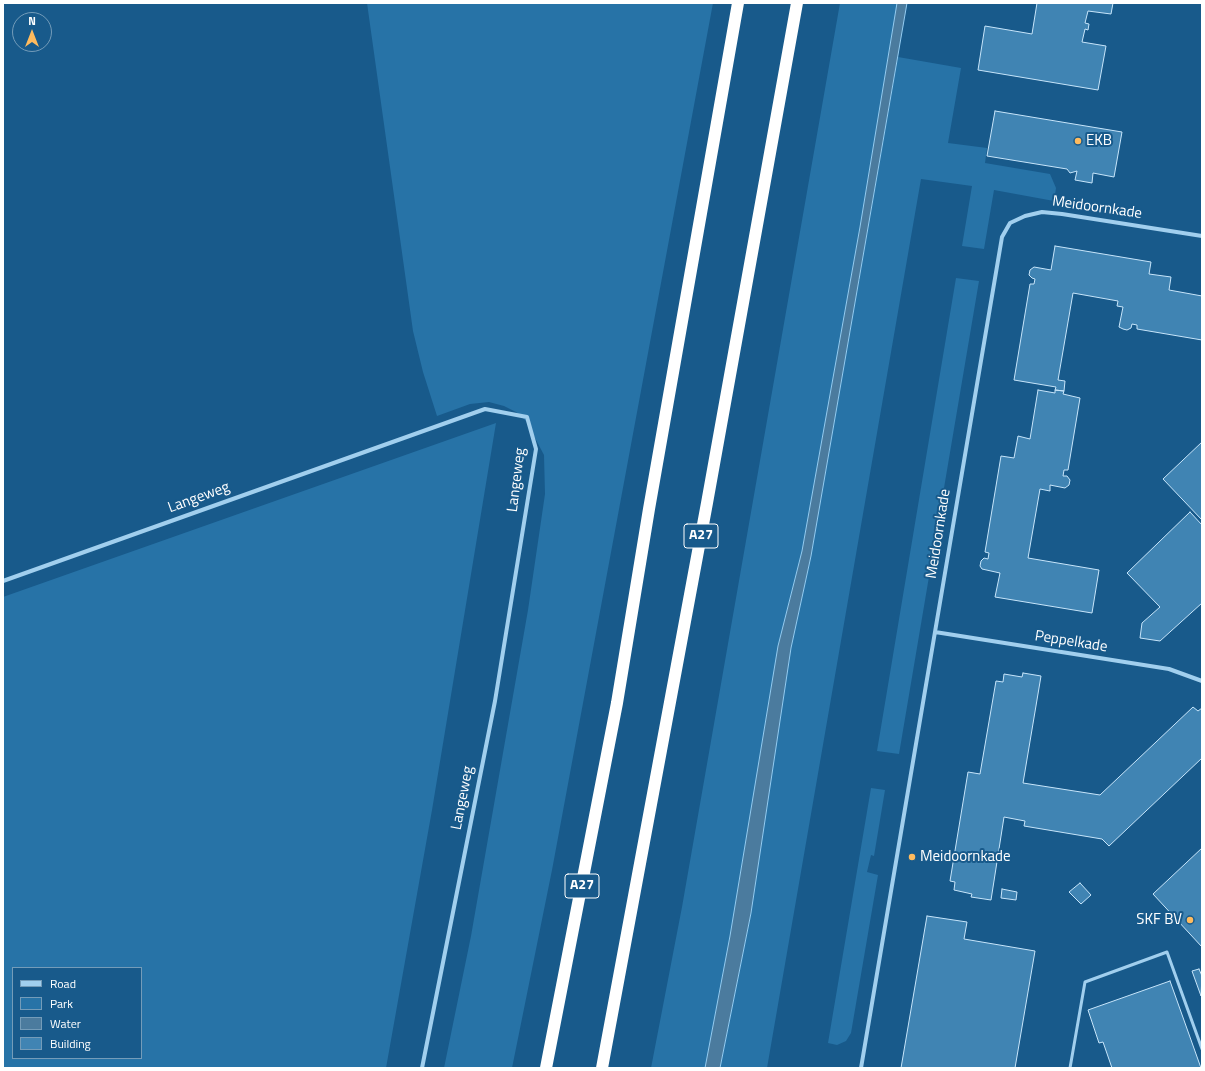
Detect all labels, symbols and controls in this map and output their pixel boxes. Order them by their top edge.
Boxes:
north arrow [12,12,52,52]
text: N [28,13,36,29]
place label: EKB [1086,132,1112,150]
marker: EKB [1073,136,1083,146]
street label: Meidoornkade [1051,193,1143,223]
street label: Langeweg [504,447,530,513]
street label: Langeweg [166,478,232,518]
street label: Meidoornkade [923,488,955,580]
road number: A27 [684,524,718,548]
street label: Peppelkade [1033,627,1109,657]
street label: Langeweg [448,765,478,831]
place label: Meidoornkade [920,848,1011,866]
marker: Meidoornkade [907,852,917,862]
road number: A27 [565,874,599,898]
place label: SKF BV [1136,911,1182,929]
marker: SKF BV [1185,915,1195,925]
legend [12,967,142,1059]
text: Road [50,974,76,993]
text: Park [50,994,73,1013]
text: Water [50,1014,81,1033]
text: Building [50,1034,91,1053]

